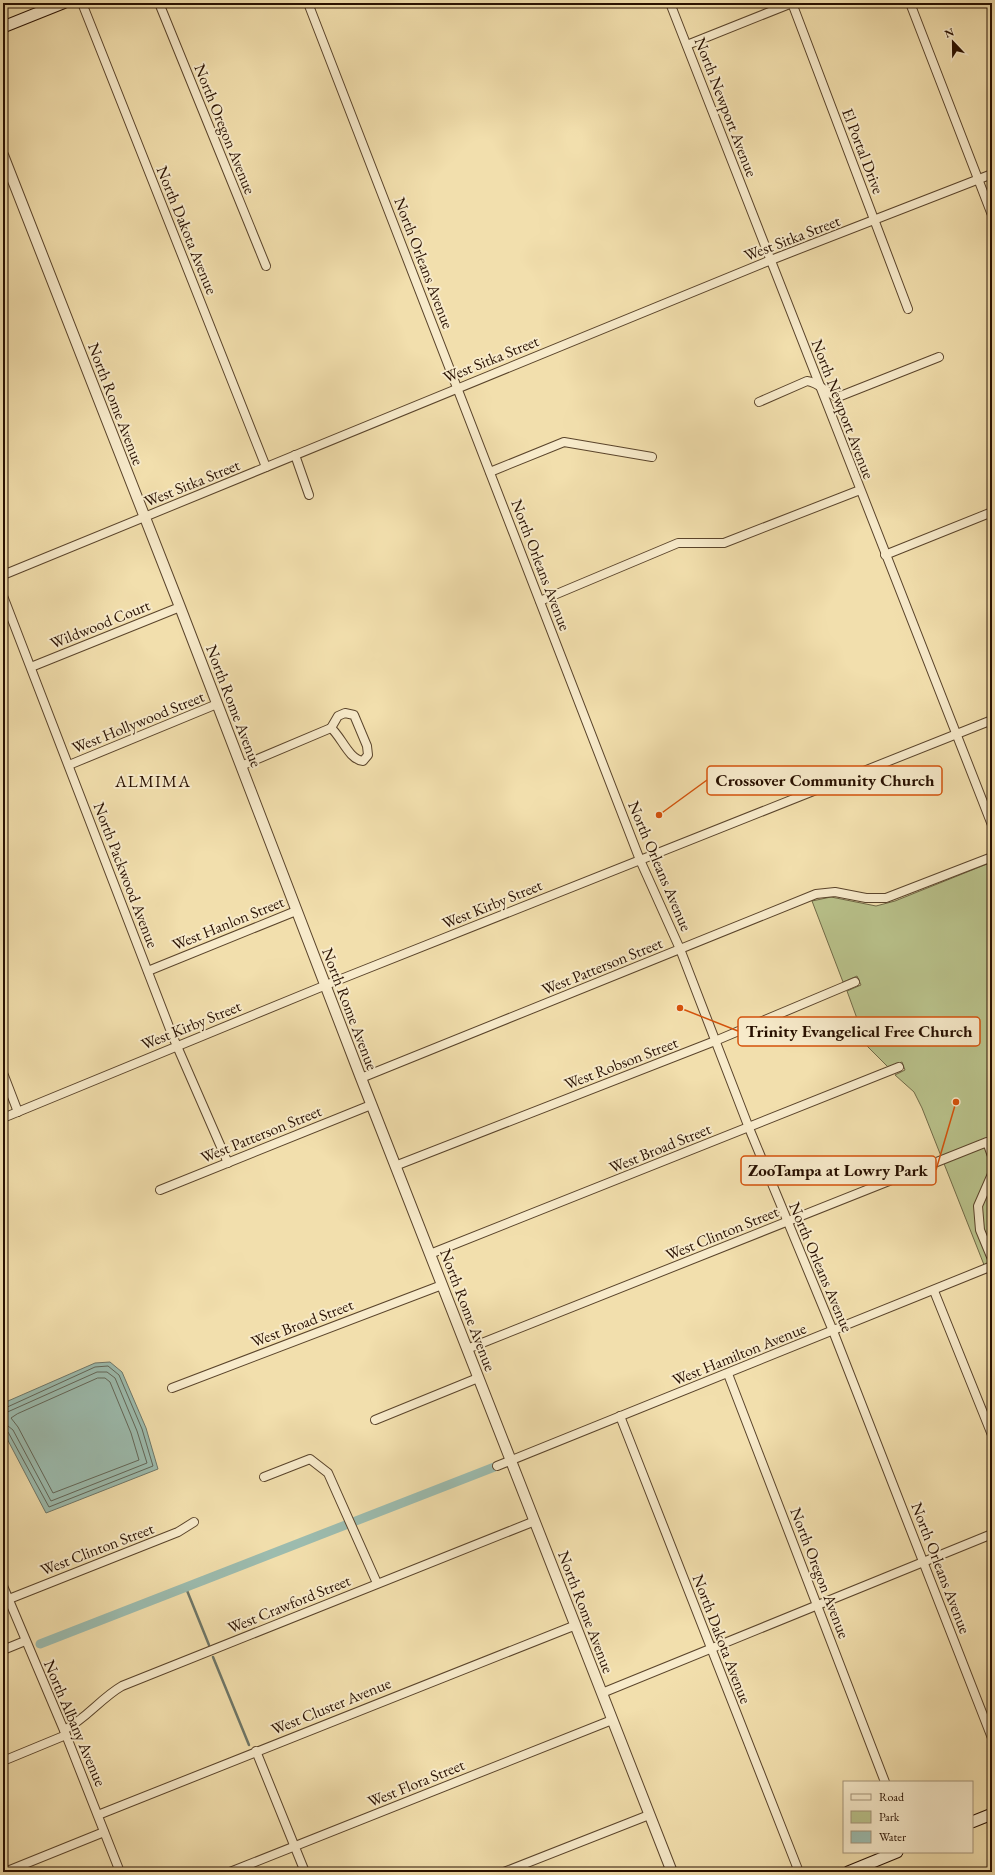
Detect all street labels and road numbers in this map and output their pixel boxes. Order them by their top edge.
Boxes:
street label: North Newport Avenue [690,34,762,180]
street label: North Oregon Avenue [189,61,261,197]
street label: El Portal Drive [837,105,889,197]
street label: North Dakota Avenue [152,163,222,297]
street label: North Orleans Avenue [389,194,459,332]
street label: West Sitka Street [741,210,843,266]
street label: West Sitka Street [440,330,542,388]
street label: North Newport Avenue [807,336,879,482]
street label: North Rome Avenue [83,340,149,468]
street label: West Sitka Street [141,454,243,512]
street label: North Orleans Avenue [506,496,576,634]
street label: Wildwood Court [47,594,153,654]
street label: North Rome Avenue [201,642,267,770]
street label: West Hollywood Street [69,686,207,758]
street label: North Orleans Avenue [623,798,697,934]
street label: North Packwood Avenue [89,799,163,951]
street label: West Kirby Street [439,874,545,934]
street label: West Hanlon Street [169,891,287,955]
street label: West Patterson Street [538,932,666,1000]
street label: North Rome Avenue [317,945,383,1073]
street label: West Kirby Street [138,995,244,1055]
street label: West Robson Street [561,1032,681,1094]
street label: West Patterson Street [197,1100,325,1168]
street label: West Broad Street [606,1118,714,1178]
street label: North Orleans Avenue [784,1199,858,1335]
street label: West Clinton Street [662,1201,782,1265]
street label: North Rome Avenue [435,1246,501,1374]
street label: West Broad Street [248,1294,356,1352]
street label: West Hamilton Avenue [669,1318,809,1390]
street label: North Orleans Avenue [906,1499,976,1637]
street label: North Oregon Avenue [785,1505,855,1641]
street label: West Clinton Street [37,1518,157,1580]
street label: North Rome Avenue [553,1548,619,1676]
street label: West Crawford Street [224,1570,354,1638]
street label: North Dakota Avenue [688,1571,756,1707]
street label: North Albany Avenue [39,1657,111,1789]
street label: West Cluster Avenue [268,1672,394,1740]
street label: West Flora Street [364,1754,468,1812]

